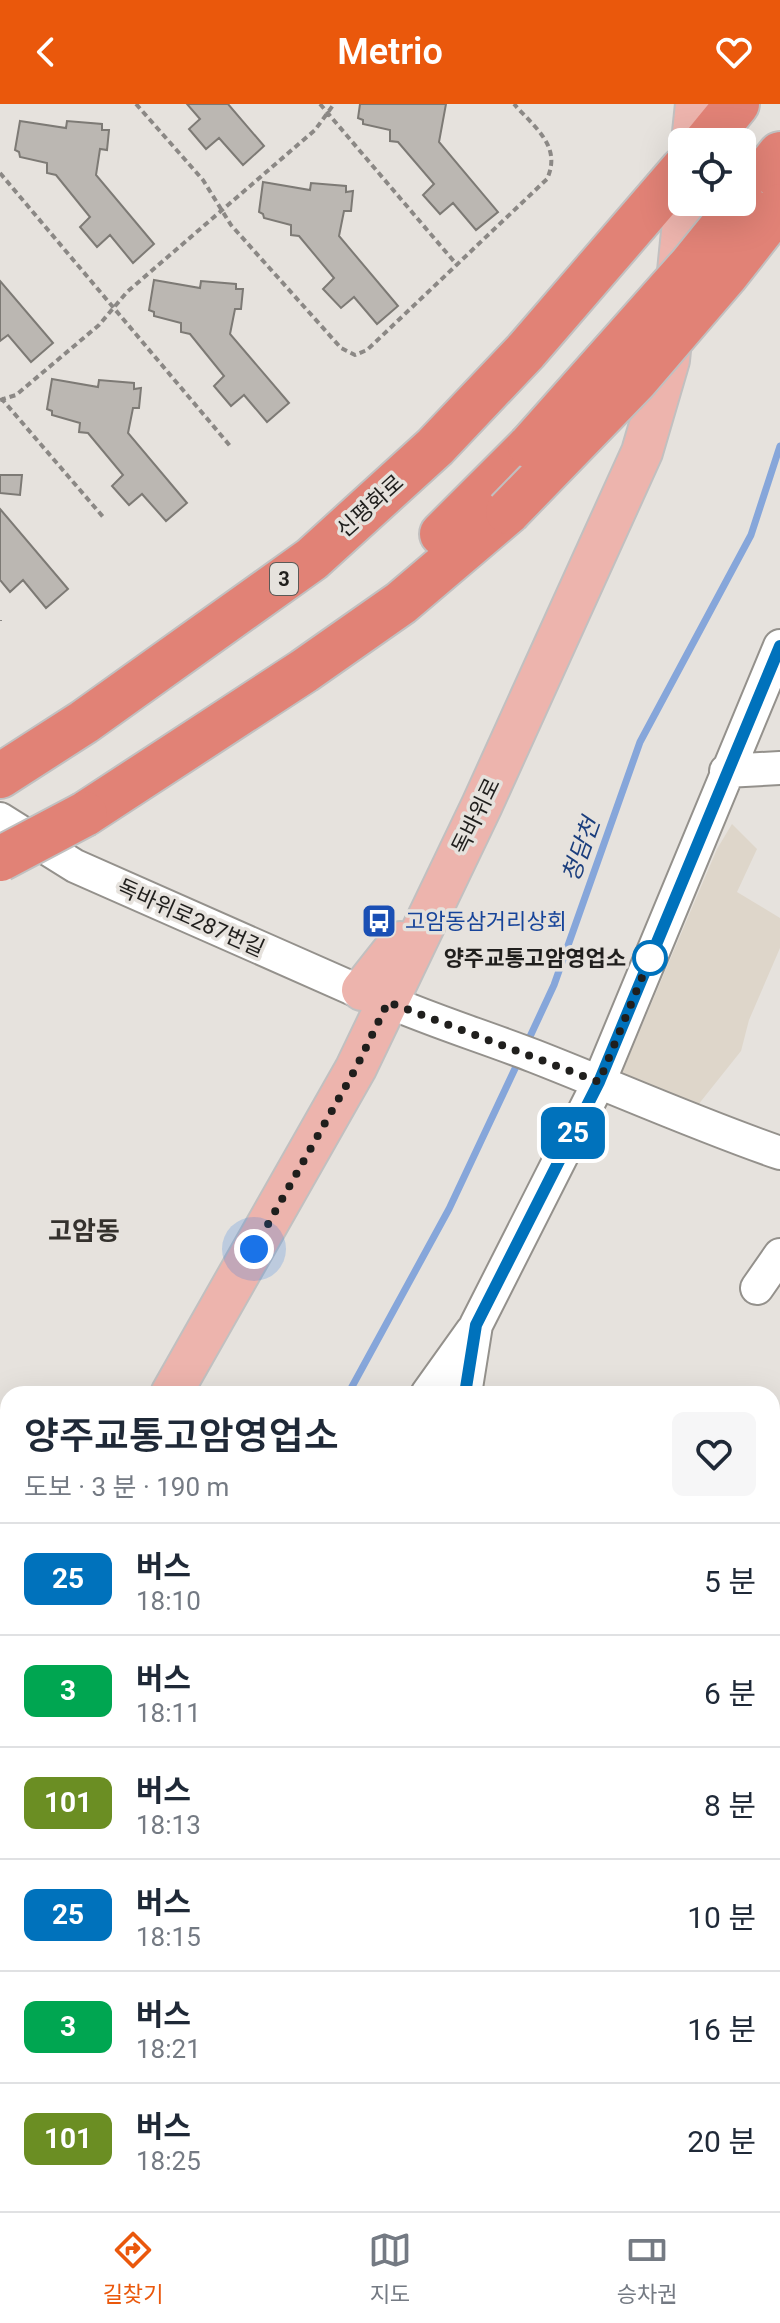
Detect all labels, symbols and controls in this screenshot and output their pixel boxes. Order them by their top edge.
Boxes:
icon: back [24,30,68,74]
icon: heart [712,30,756,74]
text: Metrio [337,31,443,73]
map controls [668,128,756,216]
button: locate [668,128,756,216]
street label: 신평화로 [332,470,408,542]
road number: 3 [270,563,298,595]
street label: 독바위로 [447,774,505,858]
water label: 청담천 [557,811,606,886]
street label: 독바위로287번길 [113,874,269,962]
bus stop icon: 고암동삼거리상회 [360,902,398,940]
place label: 고암동삼거리상회 [405,909,567,934]
marker: 양주교통고암영업소 [633,941,667,975]
place label: 양주교통고암영업소 [444,946,626,971]
line badge: 25 [537,1107,609,1159]
text: 25 [557,1116,589,1149]
district label: 고암동 [48,1216,120,1246]
your location [234,1229,274,1269]
button: heart [672,1412,756,1496]
text: 양주교통고암영업소 [24,1414,339,1458]
text: 도보 · 3 분 · 190 m [24,1472,229,1502]
text: 버스 [136,1549,191,1584]
text: 25 [52,1562,84,1595]
text: 5 분 [704,1564,756,1599]
text: 18:10 [136,1586,201,1616]
text: 버스 [136,1661,191,1696]
text: 3 [60,1674,76,1707]
text: 6 분 [704,1676,756,1711]
text: 18:11 [136,1698,201,1728]
text: 버스 [136,1773,191,1808]
text: 101 [44,1786,92,1819]
text: 8 분 [704,1788,756,1823]
text: 18:13 [136,1810,201,1840]
text: 버스 [136,1885,191,1920]
text: 25 [52,1898,84,1931]
text: 10 분 [687,1900,756,1935]
text: 18:15 [136,1922,201,1952]
text: 버스 [136,1997,191,2032]
text: 3 [60,2010,76,2043]
text: 16 분 [687,2012,756,2047]
text: 18:21 [136,2034,201,2064]
text: 버스 [136,2109,191,2144]
text: 101 [44,2122,92,2155]
text: 20 분 [687,2124,756,2159]
text: 18:25 [136,2146,201,2176]
tab: 길찾기 [102,2228,163,2308]
tab: 지도 [368,2228,412,2308]
tab: 승차권 [617,2228,678,2308]

